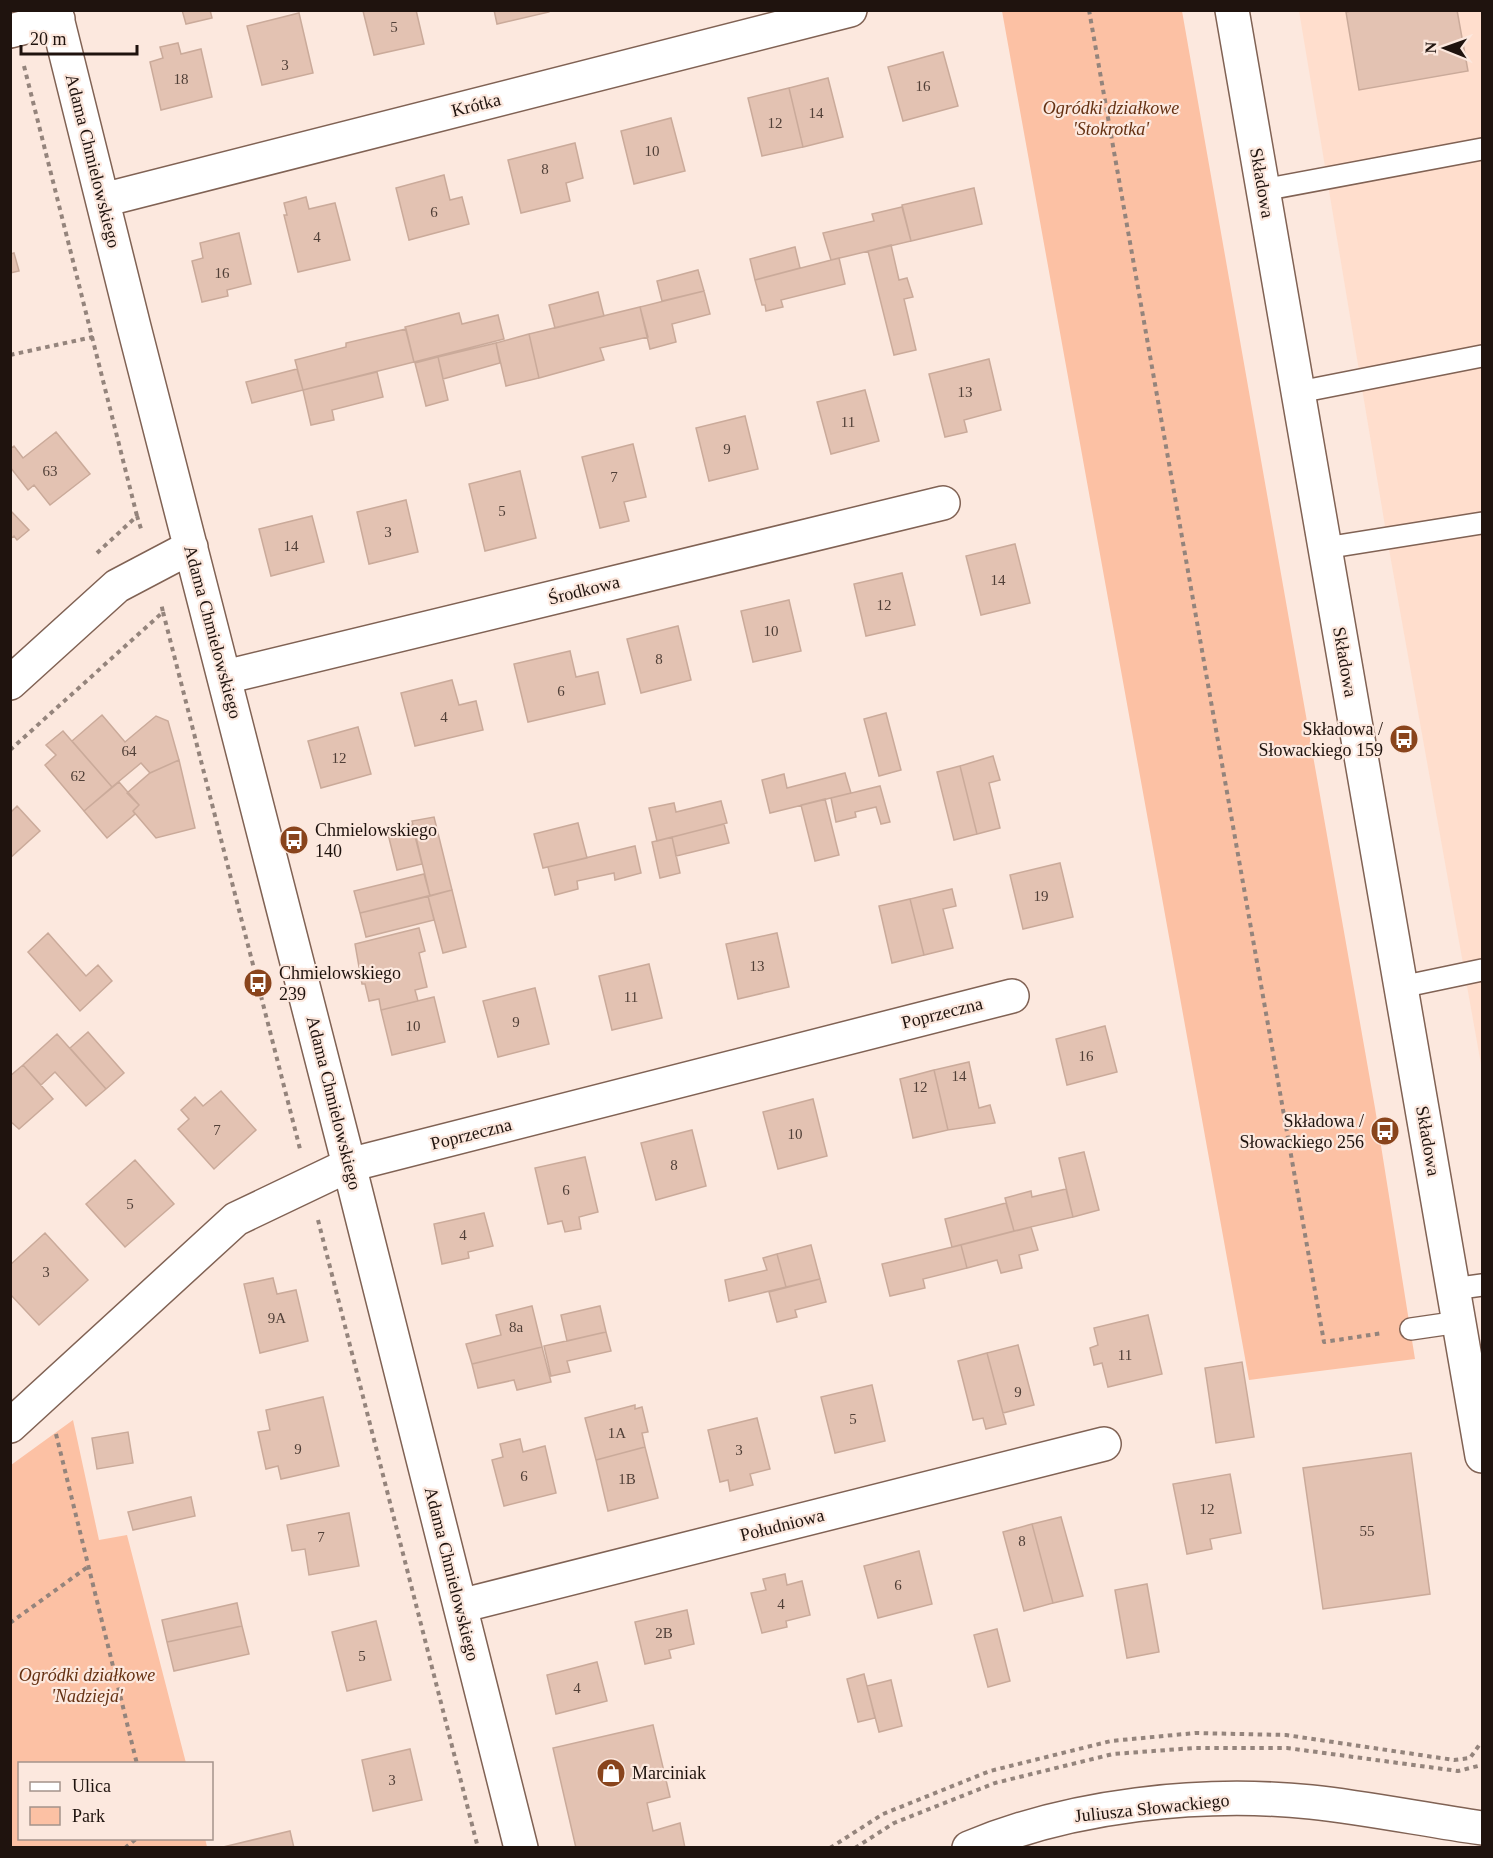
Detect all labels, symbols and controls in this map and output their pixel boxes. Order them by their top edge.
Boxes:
scale bar [21,18,136,56]
north arrow [1415,18,1475,78]
house number: 5 [390,19,398,35]
text: 20 m [30,29,67,49]
text: N [1422,41,1439,54]
house number: 3 [281,57,289,73]
house number: 18 [174,71,189,87]
street label: Adama Chmielowskiego [62,72,124,250]
house number: 16 [916,78,931,94]
street label: Krótka [449,89,503,121]
park label: Ogródki działkowe 'Stokrotka' [1043,98,1179,139]
house number: 14 [809,105,824,121]
house number: 12 [768,115,783,131]
house number: 10 [645,143,660,159]
street label: Składowa [1246,146,1278,220]
house number: 8 [541,161,549,177]
house number: 6 [430,204,438,220]
house number: 4 [313,229,321,245]
house number: 16 [215,265,230,281]
house number: 13 [958,384,973,400]
house number: 11 [841,414,855,430]
house number: 9 [723,441,731,457]
house number: 63 [43,463,58,479]
house number: 7 [610,469,618,485]
house number: 5 [498,503,506,519]
house number: 3 [384,524,392,540]
house number: 14 [284,538,299,554]
street label: Adama Chmielowskiego [180,543,246,721]
street label: Środkowa [546,570,622,609]
house number: 14 [991,572,1006,588]
house number: 12 [877,597,892,613]
house number: 10 [764,623,779,639]
street label: Składowa [1329,625,1361,699]
house number: 8 [655,651,663,667]
house number: 6 [557,683,565,699]
house number: 4 [440,709,448,725]
place label: Składowa / Słowackiego 159 [1259,719,1383,760]
bus stop icon: Składowa / Słowackiego 159 [1388,723,1420,755]
house number: 64 [122,743,137,759]
house number: 12 [332,750,347,766]
house number: 62 [71,768,86,784]
place label: Chmielowskiego 140 [315,820,437,861]
bus stop icon: Chmielowskiego 140 [278,824,310,856]
house number: 19 [1034,888,1049,904]
house number: 13 [750,958,765,974]
place label: Chmielowskiego 239 [279,963,401,1004]
bus stop icon: Chmielowskiego 239 [242,967,274,999]
house number: 11 [624,989,638,1005]
street label: Poprzeczna [899,993,985,1033]
street label: Adama Chmielowskiego [303,1014,365,1192]
house number: 9 [512,1014,520,1030]
house number: 10 [406,1018,421,1034]
house number: 16 [1079,1048,1094,1064]
house number: 14 [952,1068,967,1084]
house number: 12 [913,1079,928,1095]
street label: Składowa [1412,1104,1444,1178]
place label: Składowa / Słowackiego 256 [1240,1111,1364,1152]
street label: Poprzeczna [428,1114,514,1154]
bus stop icon: Składowa / Słowackiego 256 [1369,1115,1401,1147]
house number: 7 [213,1122,221,1138]
house number: 10 [788,1126,803,1142]
house number: 8 [670,1157,678,1173]
house number: 6 [562,1182,570,1198]
house number: 5 [126,1196,134,1212]
house number: 4 [459,1227,467,1243]
house number: 3 [42,1264,50,1280]
house number: 9A [268,1310,286,1326]
house number: 8a [509,1319,523,1335]
house number: 11 [1118,1347,1132,1363]
house number: 9 [1014,1384,1022,1400]
house number: 5 [849,1411,857,1427]
house number: 1A [608,1425,626,1441]
house number: 9 [294,1441,302,1457]
house number: 3 [735,1442,743,1458]
house number: 6 [520,1468,528,1484]
house number: 1B [618,1471,636,1487]
street label: Adama Chmielowskiego [421,1485,483,1663]
house number: 12 [1200,1501,1215,1517]
street label: Południowa [738,1505,826,1545]
house number: 55 [1360,1523,1375,1539]
house number: 7 [317,1529,325,1545]
house number: 8 [1018,1533,1026,1549]
house number: 6 [894,1577,902,1593]
house number: 4 [777,1596,785,1612]
house number: 2B [655,1625,673,1641]
house number: 5 [358,1648,366,1664]
park label: Ogródki działkowe 'Nadzieja' [19,1665,155,1706]
house number: 4 [573,1680,581,1696]
shop icon: Marciniak [595,1757,627,1789]
legend [18,1762,213,1840]
place label: Marciniak [632,1763,706,1783]
house number: 3 [388,1772,396,1788]
text: Ulica [72,1776,111,1796]
street label: Juliusza Słowackiego [1074,1790,1230,1826]
text: Park [72,1806,105,1826]

